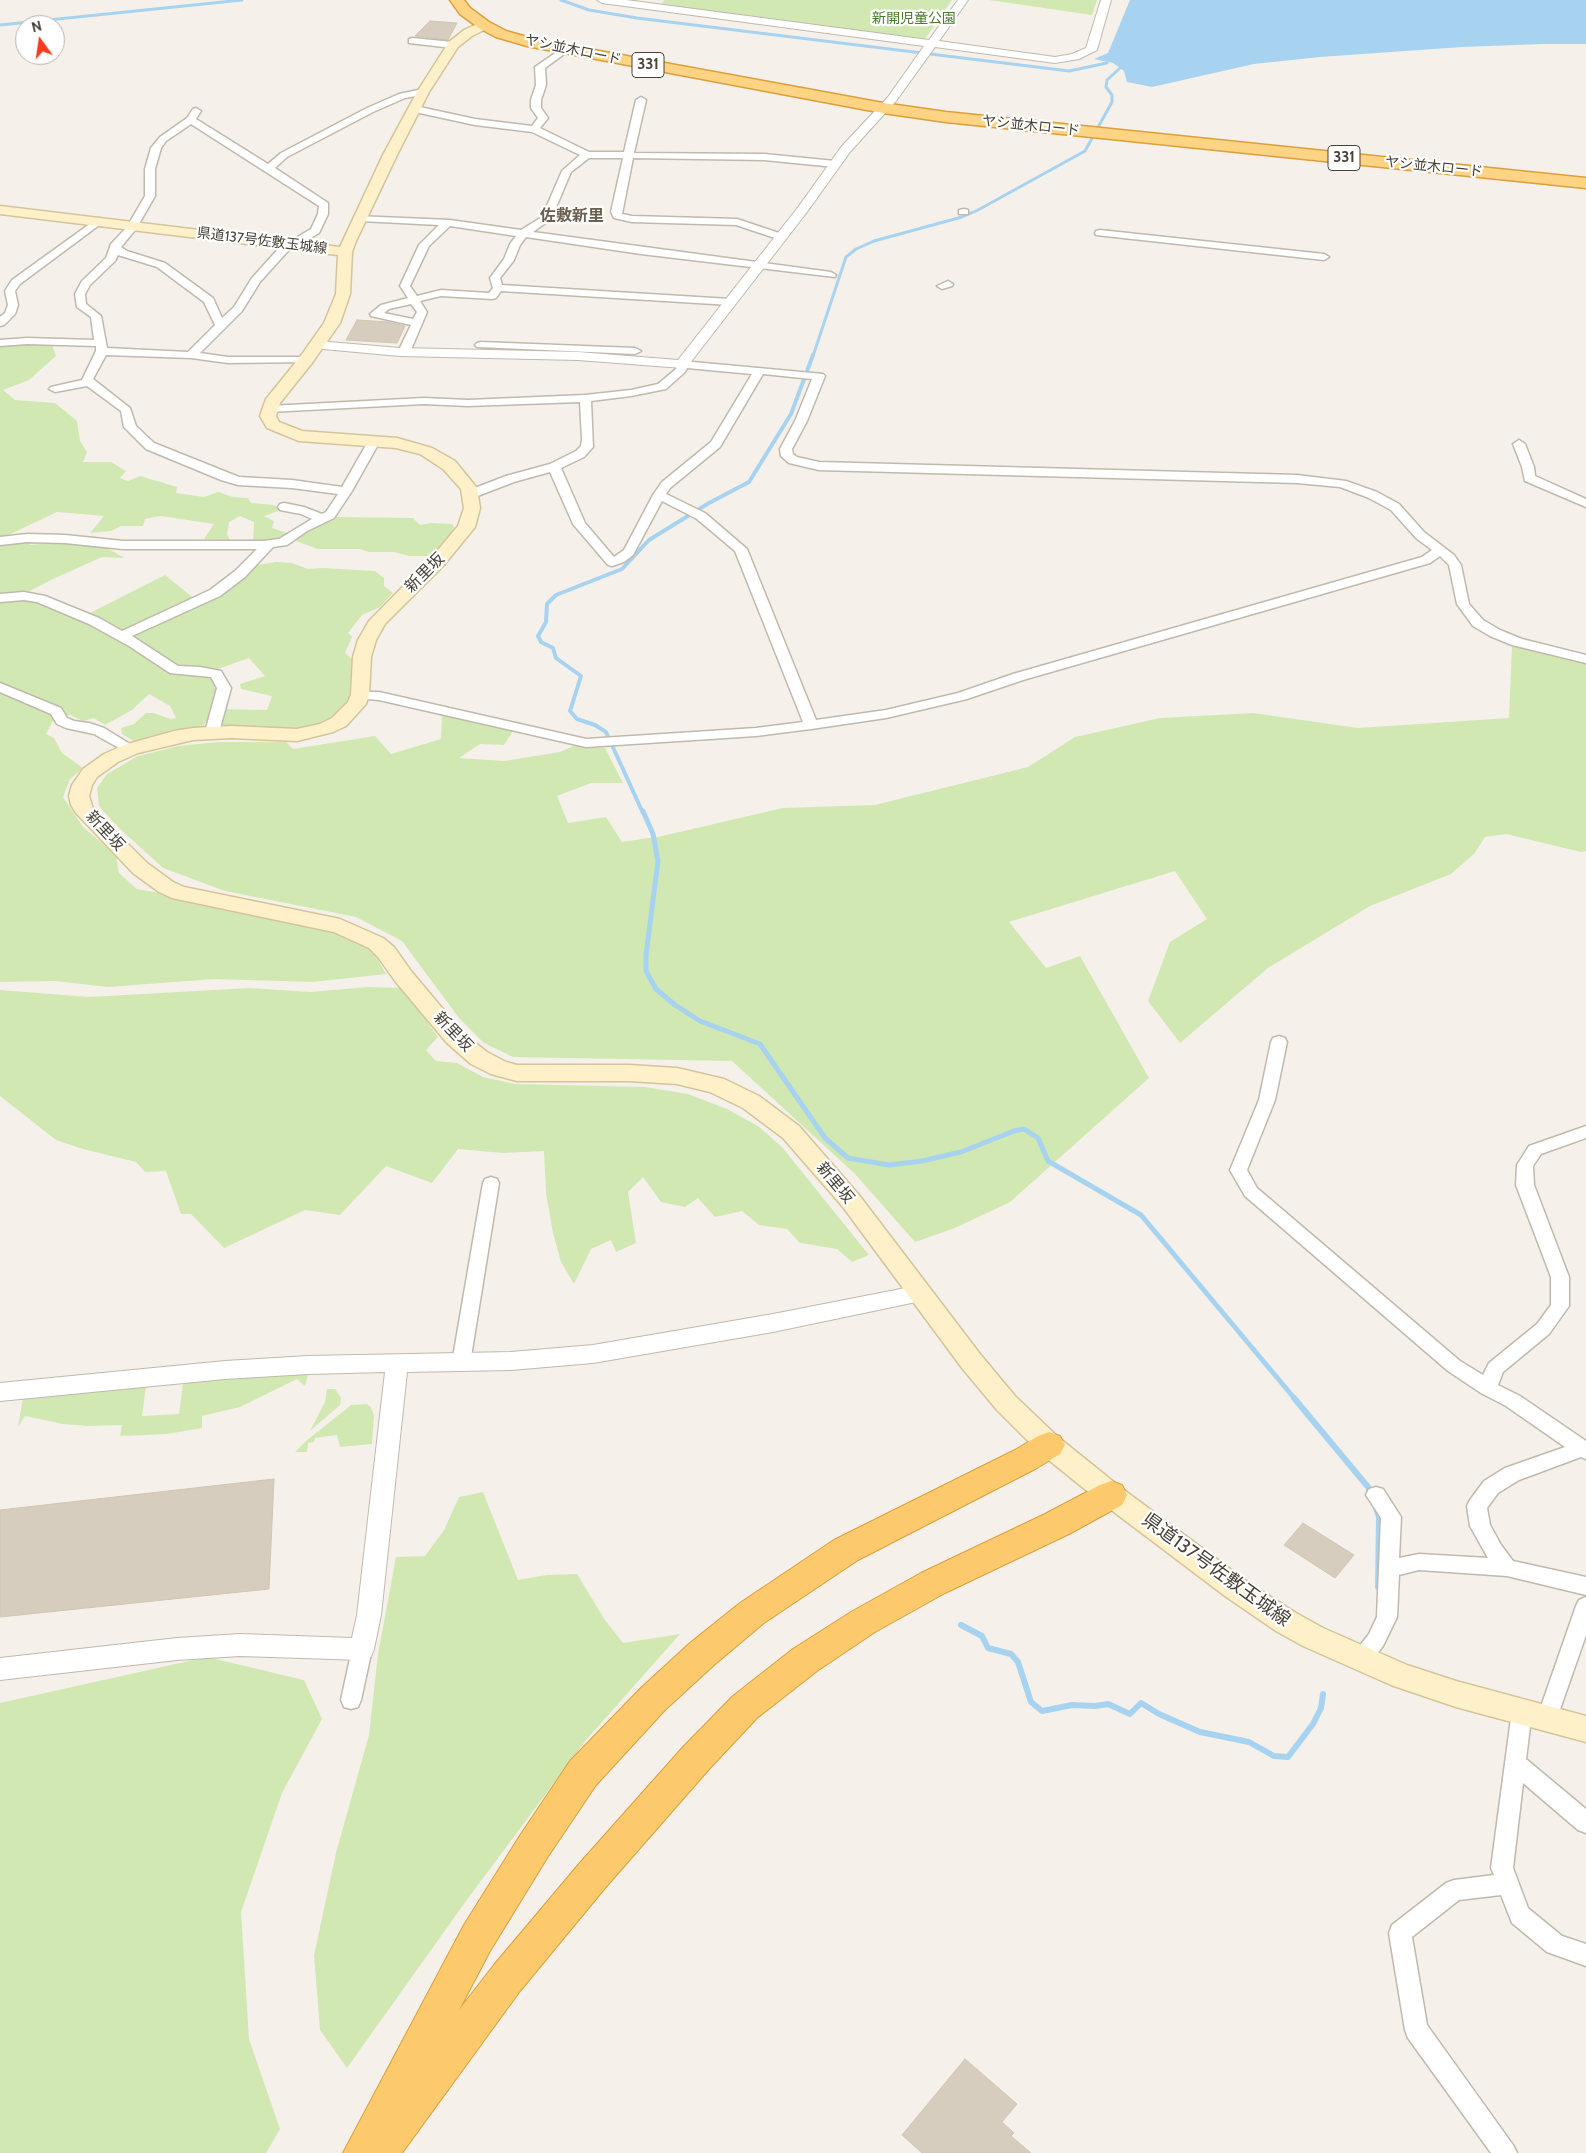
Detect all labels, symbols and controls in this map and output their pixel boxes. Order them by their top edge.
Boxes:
park label: 新開児童公園 [872,11,956,27]
north arrow [15,15,65,65]
text: N [30,16,44,36]
street label: ヤシ並木ロード [523,32,623,68]
road number: 331 [632,52,664,78]
street label: ヤシ並木ロード [981,113,1081,139]
road number: 331 [1328,146,1360,170]
street label: ヤシ並木ロード [1384,154,1484,180]
district label: 佐敷新里 [540,206,604,226]
street label: 県道137号佐敷玉城線 [196,225,328,257]
street label: 新里坂 [401,549,449,597]
street label: 新里坂 [82,807,128,855]
street label: 新里坂 [429,1008,477,1056]
street label: 新里坂 [812,1158,858,1208]
street label: 県道137号佐敷玉城線 [1137,1508,1295,1632]

